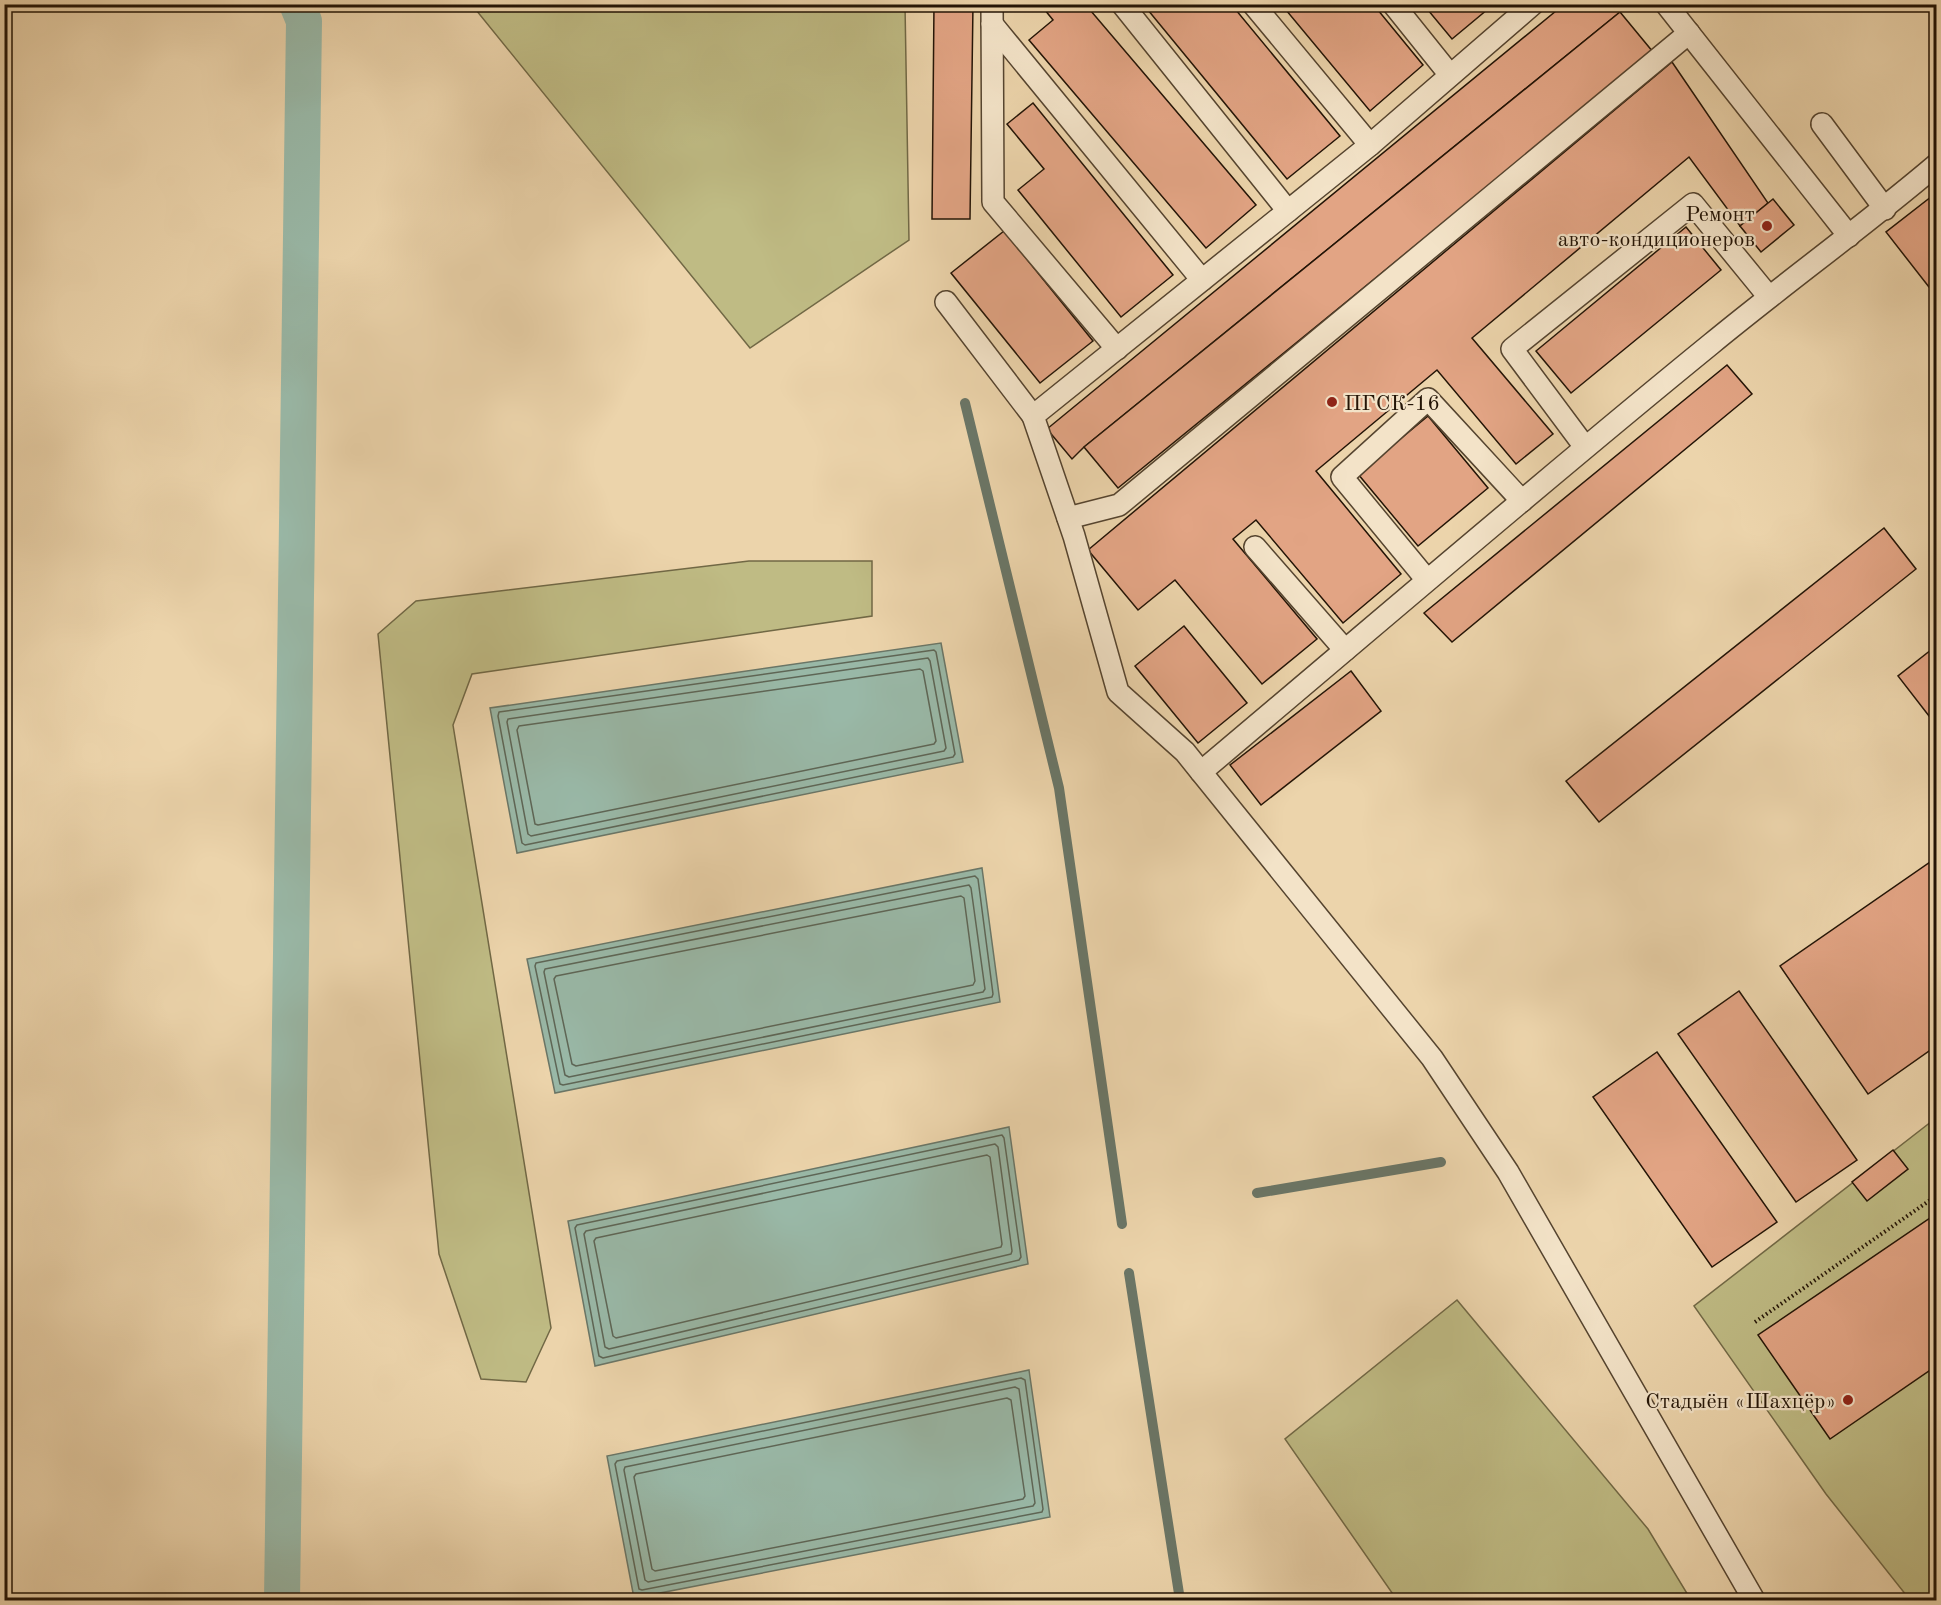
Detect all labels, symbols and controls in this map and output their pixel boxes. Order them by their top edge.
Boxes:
place label: Ремонт авто-кондиционеров [1558,204,1755,251]
marker: Ремонт авто-кондиционеров [1760,219,1774,233]
place label: ПГСК-16 [1344,393,1440,415]
marker: ПГСК-16 [1325,395,1339,409]
place label: Стадыён «Шахцёр» [1645,1391,1836,1413]
marker: Стадыён «Шахцёр» [1841,1393,1855,1407]

